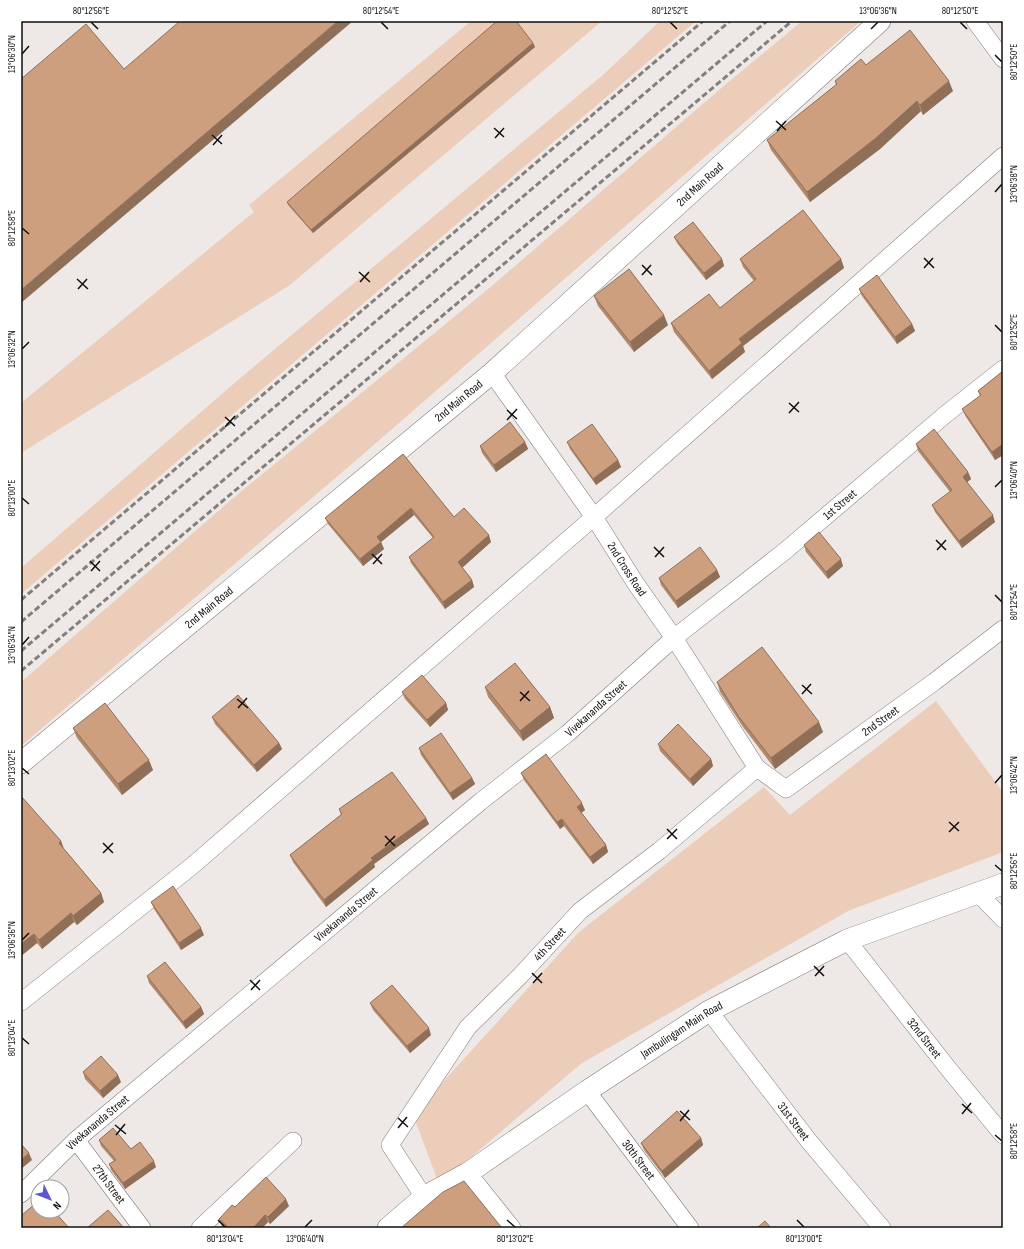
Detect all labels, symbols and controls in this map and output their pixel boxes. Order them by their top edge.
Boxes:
text: 80°12'56"E [73,5,109,17]
text: 80°12'54"E [363,5,399,17]
text: 80°12'52"E [652,5,688,17]
text: 13°06'36"N [859,5,897,17]
text: 80°12'50"E [942,5,978,17]
text: 13°06'30"N [6,35,18,73]
text: 80°12'50"E [1008,44,1020,80]
street label: 2nd Main Road [674,160,727,210]
text: 13°06'38"N [1008,165,1020,203]
text: 80°12'58"E [6,210,18,246]
text: 80°12'52"E [1008,314,1020,350]
text: 13°06'32"N [6,330,18,368]
street label: 2nd Main Road [432,377,486,425]
text: 13°06'40"N [1008,461,1020,499]
text: 80°13'00"E [6,480,18,516]
street label: 1st Street [820,486,860,523]
street label: 2nd Cross Road [604,539,649,599]
street label: 2nd Main Road [182,583,236,632]
text: 80°12'54"E [1008,584,1020,620]
text: 13°06'34"N [6,626,18,664]
street label: Vivekananda Street [562,677,630,740]
street label: 2nd Street [859,703,902,740]
text: 80°13'02"E [6,750,18,786]
text: 13°06'42"N [1008,756,1020,794]
text: 80°12'56"E [1008,853,1020,889]
street label: Vivekananda Street [311,884,381,945]
text: 13°06'36"N [6,921,18,959]
street label: 4th Street [530,924,570,965]
street label: Jambulingam Main Road [637,998,725,1062]
street label: 32nd Street [903,1015,945,1062]
text: 80°13'04"E [6,1020,18,1056]
street label: Vivekananda Street [63,1091,133,1154]
street label: 31st Street [774,1099,813,1144]
text: 80°12'58"E [1008,1123,1020,1159]
street label: 30th Street [618,1137,658,1183]
street label: 27th Street [89,1161,129,1207]
north arrow [30,1179,70,1219]
text: N [50,1199,64,1212]
text: 80°13'04"E [207,1233,243,1245]
text: 13°06'40"N [286,1233,324,1245]
text: 80°13'02"E [497,1233,533,1245]
text: 80°13'00"E [786,1233,822,1245]

